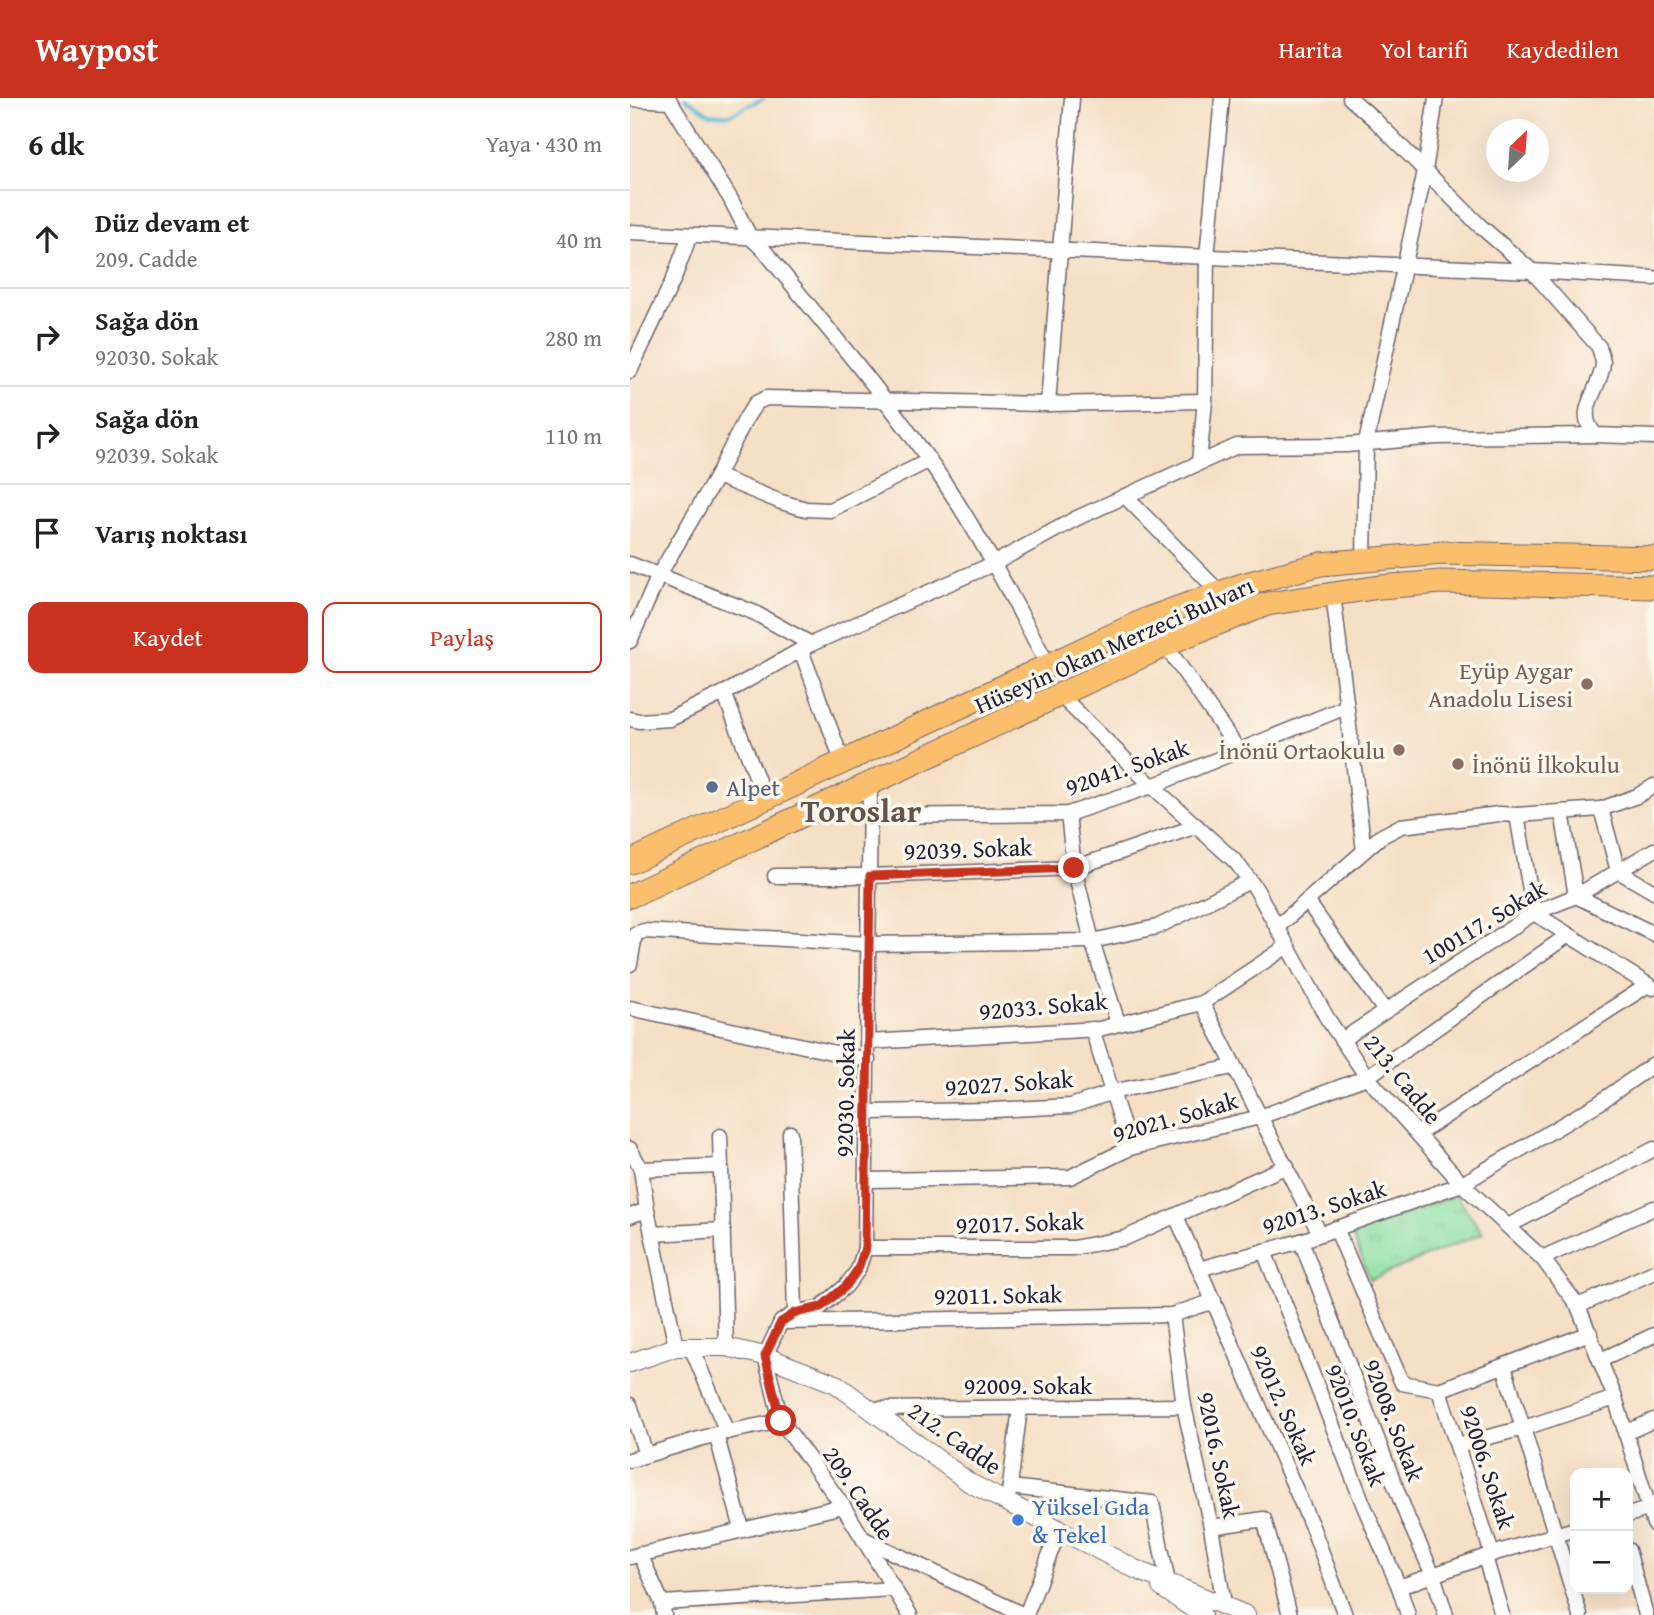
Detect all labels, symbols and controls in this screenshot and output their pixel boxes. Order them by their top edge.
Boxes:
text: Waypost [35,25,159,73]
text: Harita [1279,32,1342,67]
text: Yol tarifi [1380,32,1468,67]
text: Kaydedilen [1506,32,1619,67]
north arrow [1486,119,1549,182]
text: 6 dk [28,122,84,166]
text: Yaya · 430 m [486,127,602,160]
text: Düz devam et [95,203,249,242]
icon: ahead [28,220,66,258]
text: 40 m [556,223,602,256]
text: 209. Cadde [95,242,198,275]
text: Sağa dön [95,301,199,340]
icon: right [28,318,66,356]
text: 280 m [545,321,602,354]
text: 92030. Sokak [95,340,218,373]
text: Sağa dön [95,399,199,438]
icon: right [28,416,66,454]
text: 110 m [545,419,602,452]
text: 92039. Sokak [95,438,218,471]
icon: arrive [28,514,66,552]
text: Varış noktası [95,514,247,553]
street label: Hüseyin Okan Merzeci Bulvarı [969,567,1259,722]
button: Kaydet [28,602,308,673]
button: Paylaş [322,602,602,673]
place label: Eyüp Aygar Anadolu Lisesi [1428,653,1573,716]
marker: Eyüp Aygar Anadolu Lisesi [1579,676,1595,692]
street label: 92041. Sokak [1061,729,1194,804]
place label: İnönü Ortaokulu [1219,733,1385,768]
marker: İnönü Ortaokulu [1391,742,1407,758]
place label: İnönü İlkokulu [1472,747,1620,782]
marker: İnönü İlkokulu [1450,756,1466,772]
place label: Alpet [726,770,781,805]
marker: Alpet [704,779,720,795]
district label: Toroslar [801,787,922,834]
street label: 92039. Sokak [903,829,1034,869]
route end [1058,852,1089,883]
street label: 100117. Sokak [1415,870,1554,973]
street label: 92033. Sokak [977,983,1109,1029]
street label: 213. Cadde [1356,1026,1450,1132]
street label: 92030. Sokak [826,1028,864,1158]
street label: 92027. Sokak [944,1061,1075,1105]
street label: 92021. Sokak [1108,1082,1242,1152]
street label: 92013. Sokak [1257,1170,1391,1244]
street label: 92017. Sokak [955,1203,1086,1243]
street label: 92011. Sokak [933,1276,1063,1314]
street label: 92012. Sokak [1242,1339,1326,1472]
street label: 92008. Sokak [1355,1354,1434,1487]
street label: 92010. Sokak [1317,1359,1396,1492]
street label: 92009. Sokak [964,1368,1093,1403]
street label: 92016. Sokak [1189,1388,1250,1522]
street label: 212. Cadde [901,1393,1009,1483]
street label: 92006. Sokak [1451,1400,1525,1534]
route start [765,1405,796,1436]
street label: 209. Cadde [815,1439,903,1547]
map controls [1570,1468,1633,1594]
button: + [1570,1468,1633,1531]
place label: Yüksel Gıda & Tekel [1032,1489,1150,1552]
marker: Yüksel Gıda & Tekel [1010,1512,1026,1528]
button: − [1570,1531,1633,1594]

